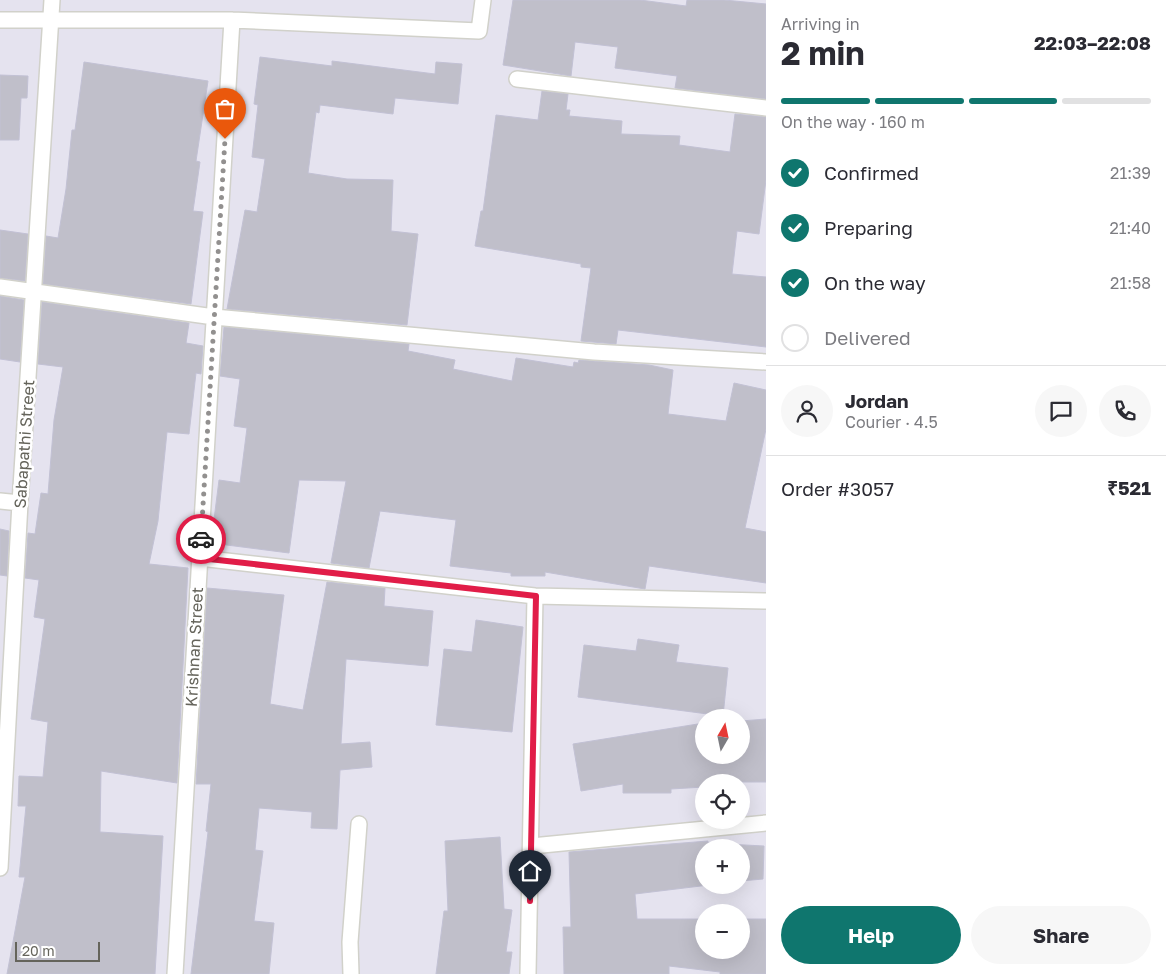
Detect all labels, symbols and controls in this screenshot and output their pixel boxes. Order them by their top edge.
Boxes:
text: Arriving in [781,14,860,34]
text: 22:03–22:08 [1034,31,1151,54]
text: 2 min [781,34,865,72]
pin [204,88,246,139]
icon: bag [211,95,239,123]
text: On the way · 160 m [781,112,925,132]
icon: check [781,159,809,187]
text: Confirmed [824,161,919,184]
text: 21:39 [1110,163,1151,183]
icon: check [781,214,809,242]
text: Preparing [824,216,913,239]
text: 21:40 [1109,218,1151,238]
icon: check [781,269,809,297]
text: On the way [824,271,926,294]
text: 21:58 [1110,273,1151,293]
text: Delivered [824,326,911,349]
street label: Sabapathi Street [10,379,38,509]
button: person [781,385,833,437]
button: chat [1035,385,1087,437]
button: phone [1099,385,1151,437]
text: Jordan [845,389,909,412]
text: Courier · 4.5 [845,412,938,432]
text: ₹521 [1107,476,1151,499]
text: Order #3057 [781,477,894,500]
courier [176,514,226,564]
icon: car [187,525,215,553]
street label: Krishnan Street [181,587,207,707]
north arrow [695,709,750,764]
map controls [695,709,750,959]
button: locate [695,774,750,829]
button: + [695,839,750,894]
pin [509,850,551,901]
icon: home [516,857,544,885]
button: − [695,904,750,959]
button: Help [781,906,961,964]
button: Share [971,906,1151,964]
scale bar [15,939,100,962]
text: 20 m [22,942,55,959]

